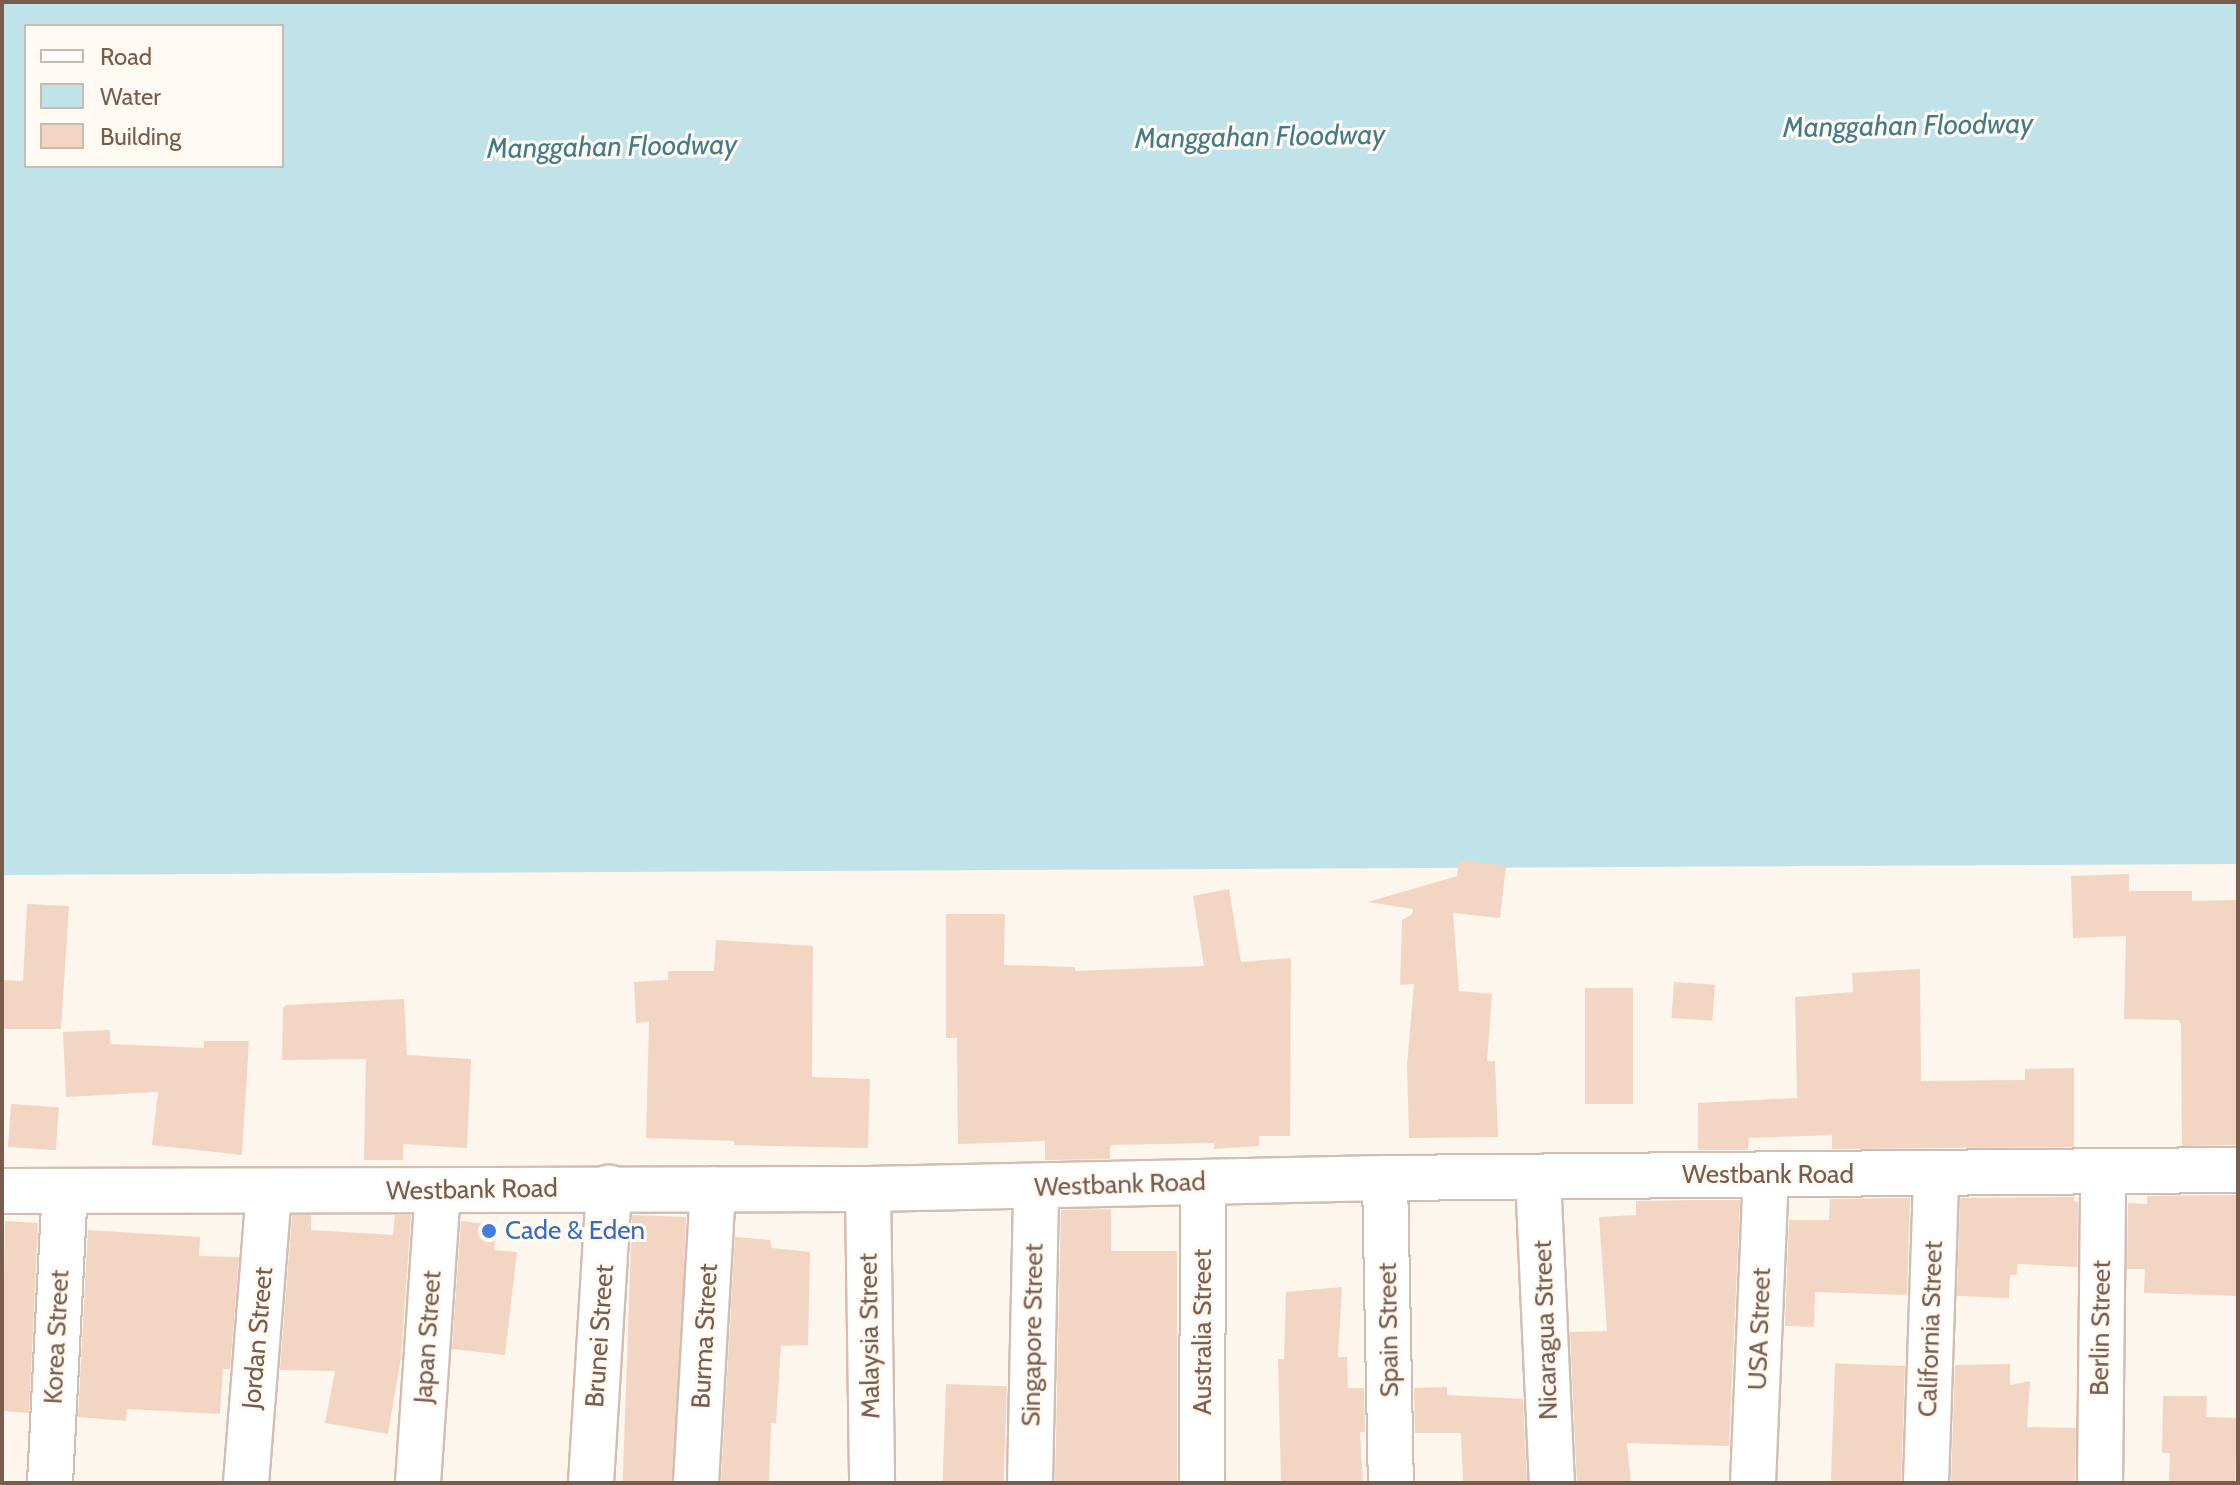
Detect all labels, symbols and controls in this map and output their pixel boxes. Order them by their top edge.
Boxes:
legend [24,24,284,168]
text: Road [100,42,152,71]
text: Water [100,82,161,111]
water label: Manggahan Floodway [1783,106,2033,144]
water label: Manggahan Floodway [1135,117,1385,155]
text: Building [100,122,181,151]
water label: Manggahan Floodway [487,127,737,165]
street label: Westbank Road [1682,1159,1854,1191]
street label: Westbank Road [1034,1166,1206,1204]
street label: Westbank Road [386,1173,558,1207]
place label: Cade & Eden [505,1215,645,1247]
marker: Cade & Eden [480,1222,498,1240]
street label: Nicaragua Street [1527,1239,1565,1421]
street label: California Street [1912,1240,1950,1418]
street label: Singapore Street [1016,1243,1050,1427]
street label: Australia Street [1187,1249,1219,1415]
street label: Malaysia Street [853,1253,887,1419]
street label: Berlin Street [2084,1260,2118,1396]
street label: Spain Street [1372,1262,1406,1398]
street label: Brunei Street [579,1263,621,1409]
street label: Burma Street [686,1263,724,1409]
street label: Jordan Street [236,1266,280,1410]
street label: USA Street [1742,1267,1778,1391]
street label: Korea Street [38,1269,76,1405]
street label: Japan Street [408,1270,448,1404]

